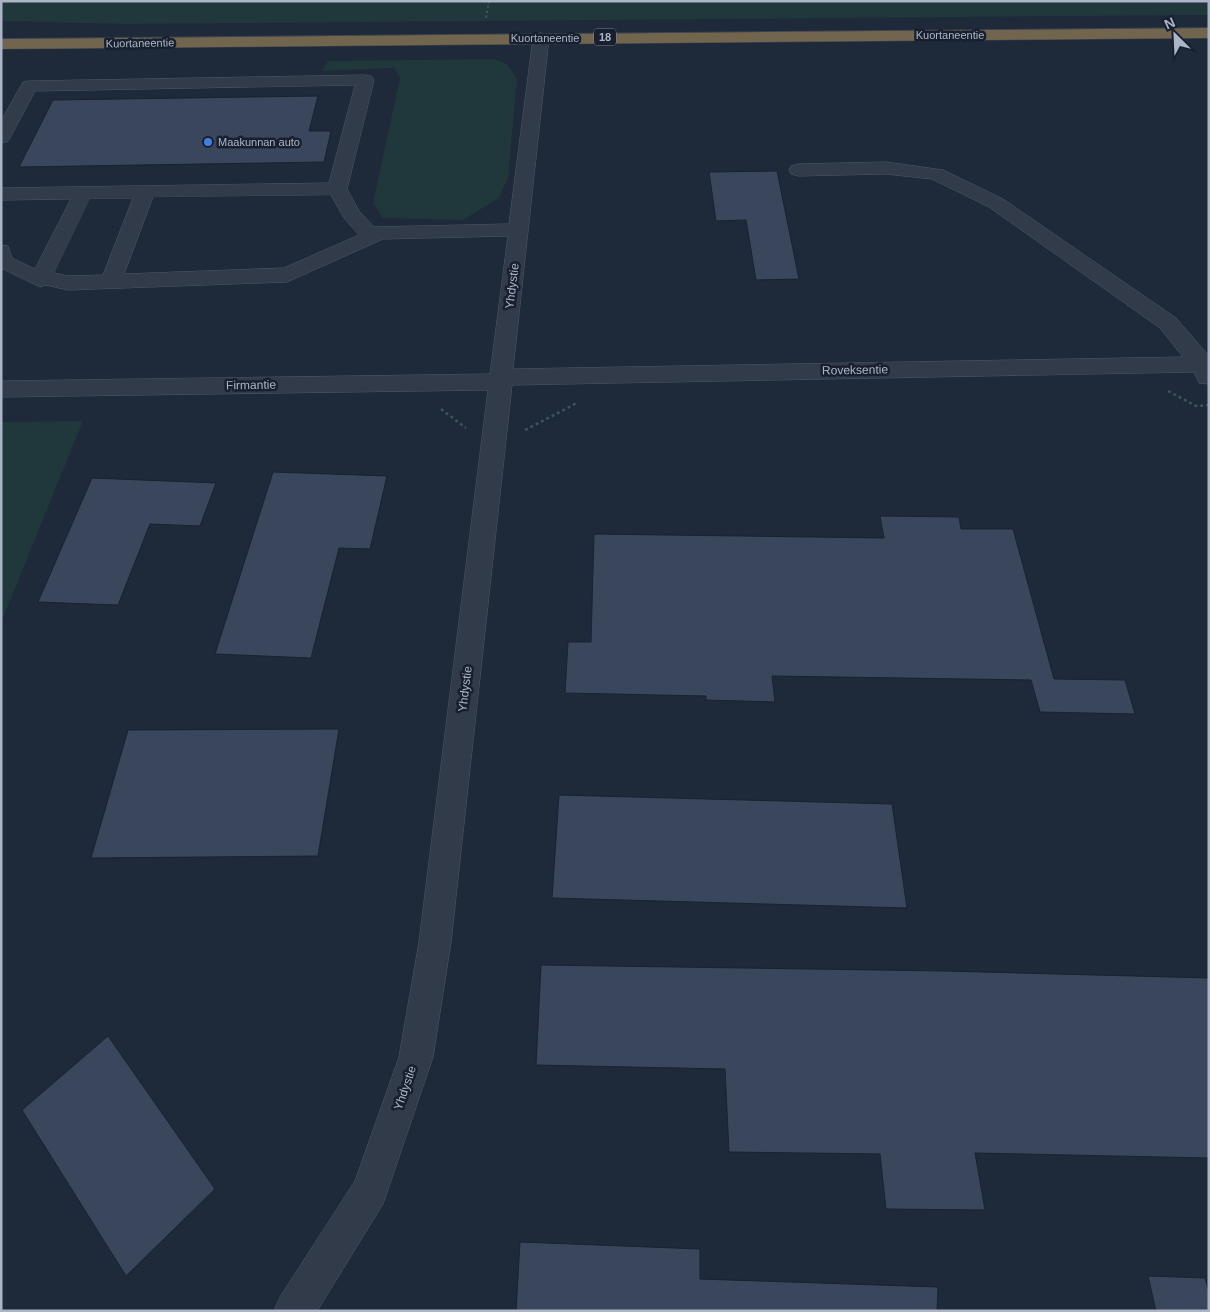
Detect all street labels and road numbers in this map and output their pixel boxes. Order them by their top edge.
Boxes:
road number: 18 [594,28,616,46]
street label: Kuortaneentie [916,29,984,41]
street label: Kuortaneentie [511,32,579,44]
street label: Kuortaneentie [106,36,174,50]
street label: Yhdystie [502,262,522,310]
street label: Roveksentie [822,362,888,378]
street label: Firmantie [226,378,276,392]
street label: Yhdystie [455,665,475,713]
street label: Yhdystie [391,1064,419,1112]

